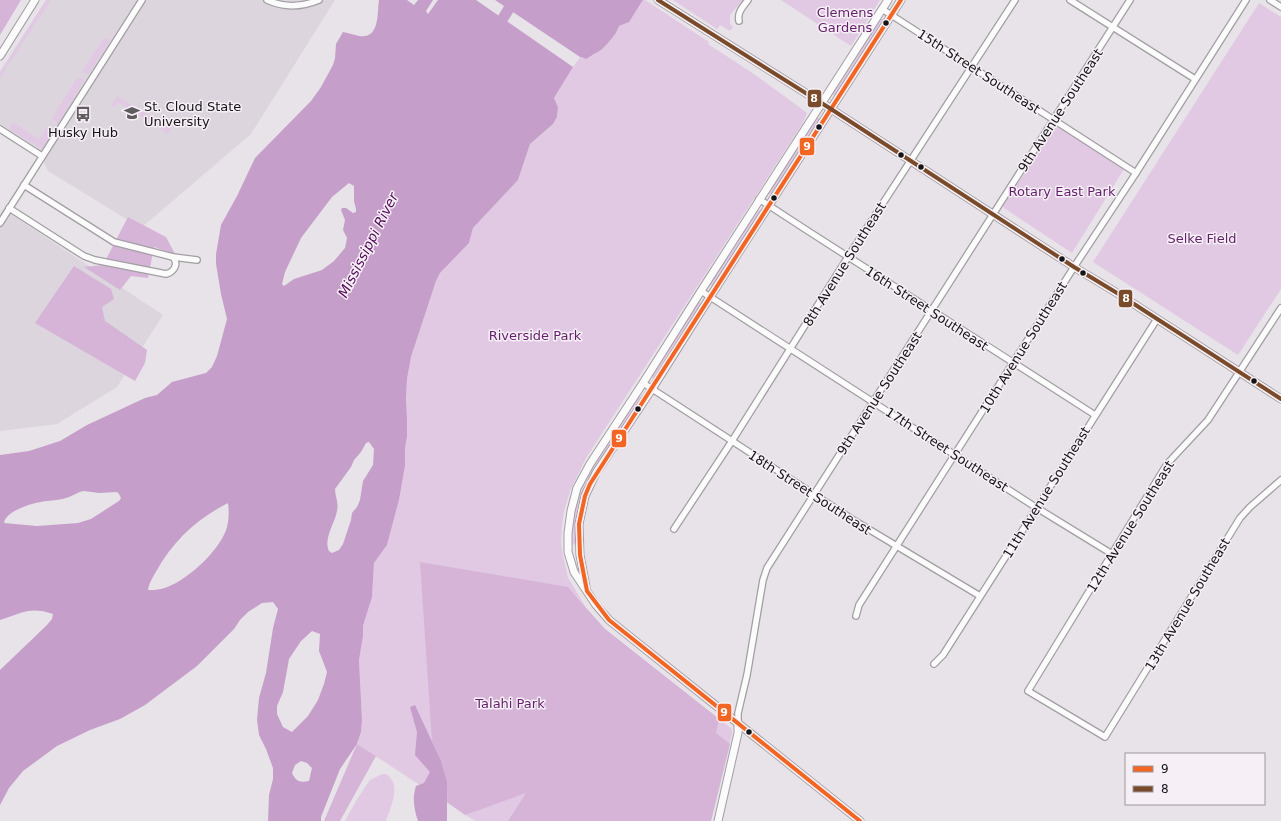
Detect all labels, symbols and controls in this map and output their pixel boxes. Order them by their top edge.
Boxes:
park label: Clemens Gardens [817,5,873,35]
unlabelled marker [881,18,891,28]
street label: 15th Street Southeast [915,26,1043,117]
street label: 9th Avenue Southeast [1015,46,1106,175]
line badge: 8 [807,89,822,108]
text: 8 [810,92,818,105]
place label: St. Cloud State University [144,99,241,129]
school or university icon: St. Cloud State University [123,104,141,122]
bus stop icon: Husky Hub [74,105,92,123]
unlabelled marker [814,122,824,132]
place label: Husky Hub [48,125,118,140]
line badge: 9 [799,137,815,156]
text: 9 [803,140,811,153]
unlabelled marker [896,150,906,160]
unlabelled marker [916,162,926,172]
park label: Rotary East Park [1009,184,1116,199]
water label: Mississippi River [335,189,402,300]
unlabelled marker [769,193,779,203]
street label: 8th Avenue Southeast [800,199,889,329]
park label: Selke Field [1167,231,1237,246]
unlabelled marker [1057,254,1067,264]
street label: 16th Street Southeast [863,263,991,354]
unlabelled marker [1078,268,1088,278]
street label: 10th Avenue Southeast [977,279,1070,416]
line badge: 8 [1118,289,1133,308]
text: 8 [1122,292,1130,305]
park label: Riverside Park [489,328,582,343]
street label: 9th Avenue Southeast [834,329,925,458]
unlabelled marker [1249,376,1259,386]
unlabelled marker [633,404,643,414]
street label: 17th Street Southeast [883,404,1011,495]
street label: 11th Avenue Southeast [1000,424,1093,561]
line badge: 9 [611,429,627,448]
text: 9 [615,432,623,445]
street label: 18th Street Southeast [746,447,874,538]
street label: 12th Avenue Southeast [1084,458,1177,595]
street label: 13th Avenue Southeast [1142,535,1233,673]
park label: Talahi Park [474,696,545,711]
line badge: 9 [717,703,732,722]
text: 9 [720,706,728,719]
unlabelled marker [744,727,754,737]
legend [1125,753,1265,805]
text: 9 [1161,762,1169,776]
text: 8 [1161,782,1169,796]

